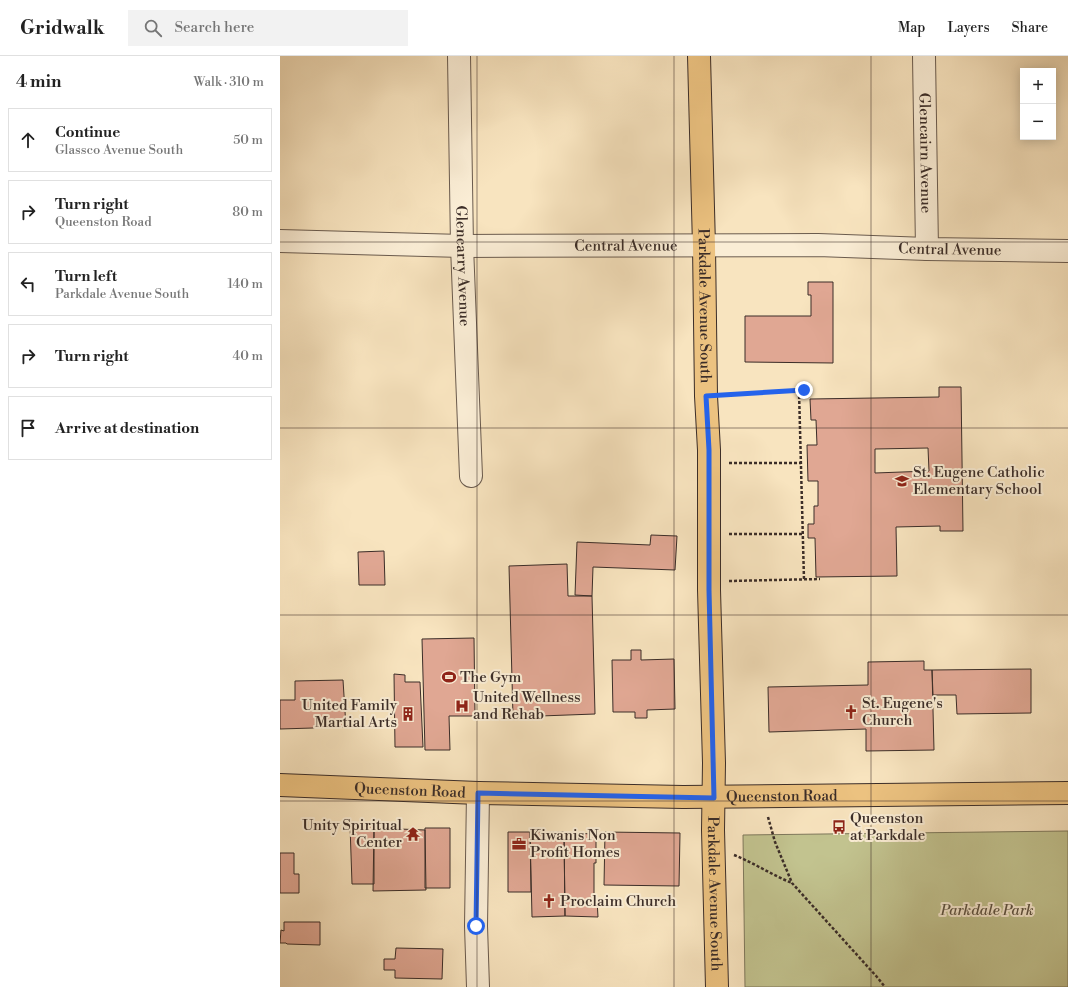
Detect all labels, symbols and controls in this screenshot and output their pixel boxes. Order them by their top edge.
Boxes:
search box [128,10,408,46]
text: Gridwalk [20,16,104,40]
icon: search [142,17,164,39]
text: Search here [174,18,254,37]
text: Map [898,19,925,37]
text: Layers [947,19,990,37]
text: Share [1012,19,1048,37]
map controls [1020,68,1056,140]
button: + [1020,68,1056,104]
text: 4 min [16,71,61,93]
text: Walk · 310 m [194,74,264,90]
street label: Glencairn Avenue [915,93,935,213]
button: − [1020,104,1056,140]
text: Continue [55,123,120,142]
icon: ahead [17,129,39,151]
text: 50 m [233,132,263,148]
text: Glassco Avenue South [55,142,183,158]
text: Turn right [55,195,129,214]
icon: right [17,201,39,223]
text: 80 m [232,204,263,220]
street label: Glencarry Avenue [451,205,474,327]
text: Queenston Road [55,214,152,230]
street label: Parkdale Avenue South [694,228,715,384]
street label: Central Avenue [574,236,678,256]
street label: Central Avenue [898,239,1002,260]
text: Turn left [55,267,117,286]
icon: left [17,273,39,295]
text: 140 m [227,276,263,292]
text: Parkdale Avenue South [55,286,189,302]
icon: right [17,345,39,367]
text: Turn right [55,347,129,366]
text: 40 m [233,348,263,364]
route end [795,381,813,399]
icon: arrive [17,417,39,439]
text: Arrive at destination [55,419,199,438]
place label: St. Eugene Catholic Elementary School [913,463,1045,499]
school or university icon: St. Eugene Catholic Elementary School [894,473,910,489]
place label: The Gym [460,668,521,687]
sports icon: The Gym [441,669,457,685]
place label: United Wellness and Rehab [473,688,581,724]
place label: St. Eugene's Church [862,694,943,730]
place label: United Family Martial Arts [302,696,398,732]
hospital icon: United Wellness and Rehab [454,698,470,714]
church icon: St. Eugene's Church [843,704,859,720]
building icon: United Family Martial Arts [400,706,416,722]
street label: Queenston Road [354,779,466,803]
street label: Queenston Road [726,786,838,807]
place label: Queenston at Parkdale [850,809,925,845]
place label: Unity Spiritual Center [302,816,403,852]
street label: Parkdale Avenue South [703,816,726,972]
bus stop icon: Queenston at Parkdale [831,819,847,835]
temple icon: Unity Spiritual Center [405,826,421,842]
place label: Kiwanis Non Profit Homes [530,826,620,862]
office icon: Kiwanis Non Profit Homes [511,836,527,852]
place label: Proclaim Church [560,892,676,911]
church icon: Proclaim Church [541,893,557,909]
park label: Parkdale Park [939,901,1034,920]
route start [467,917,485,935]

